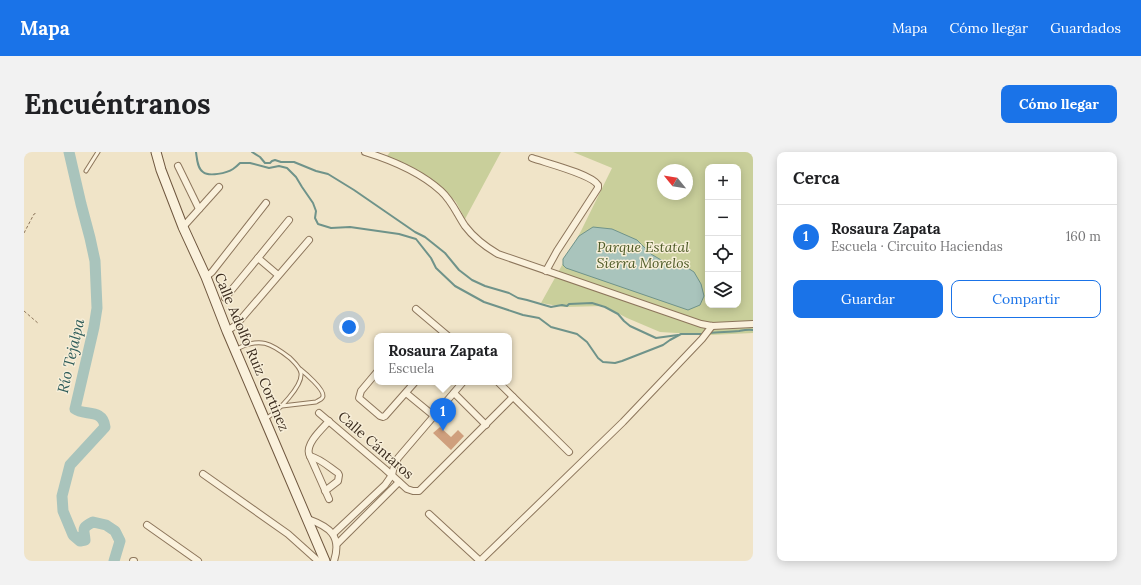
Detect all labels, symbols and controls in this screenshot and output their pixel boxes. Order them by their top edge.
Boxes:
text: Mapa [20,16,70,40]
text: Mapa [892,19,928,37]
text: Cómo llegar [950,19,1028,37]
text: Guardados [1050,19,1121,37]
button: Cómo llegar [1001,85,1117,123]
text: Encuéntranos [24,86,211,122]
north arrow [657,164,693,200]
map controls [705,164,741,308]
button: + [705,164,741,200]
text: Cerca [793,167,840,189]
button: − [705,200,741,236]
text: Rosaura Zapata [831,219,941,238]
text: 1 [803,228,809,245]
text: 160 m [1066,228,1101,245]
button: locate [705,236,741,272]
park label: Parque Estatal Sierra Morelos [596,238,690,272]
text: Escuela · Circuito Haciendas [831,238,1003,255]
street label: Calle Adolfo Ruiz Cortinez [210,270,294,434]
button: layers [705,272,741,308]
button: Guardar [793,280,943,318]
button: Compartir [951,280,1101,318]
water label: Río Tejalpa [53,316,88,395]
your location [339,317,359,337]
popup [374,333,512,385]
text: Rosaura Zapata [388,341,498,360]
text: Escuela [388,360,434,377]
pin: 1 [430,398,456,431]
street label: Calle Cántaros [334,407,418,483]

